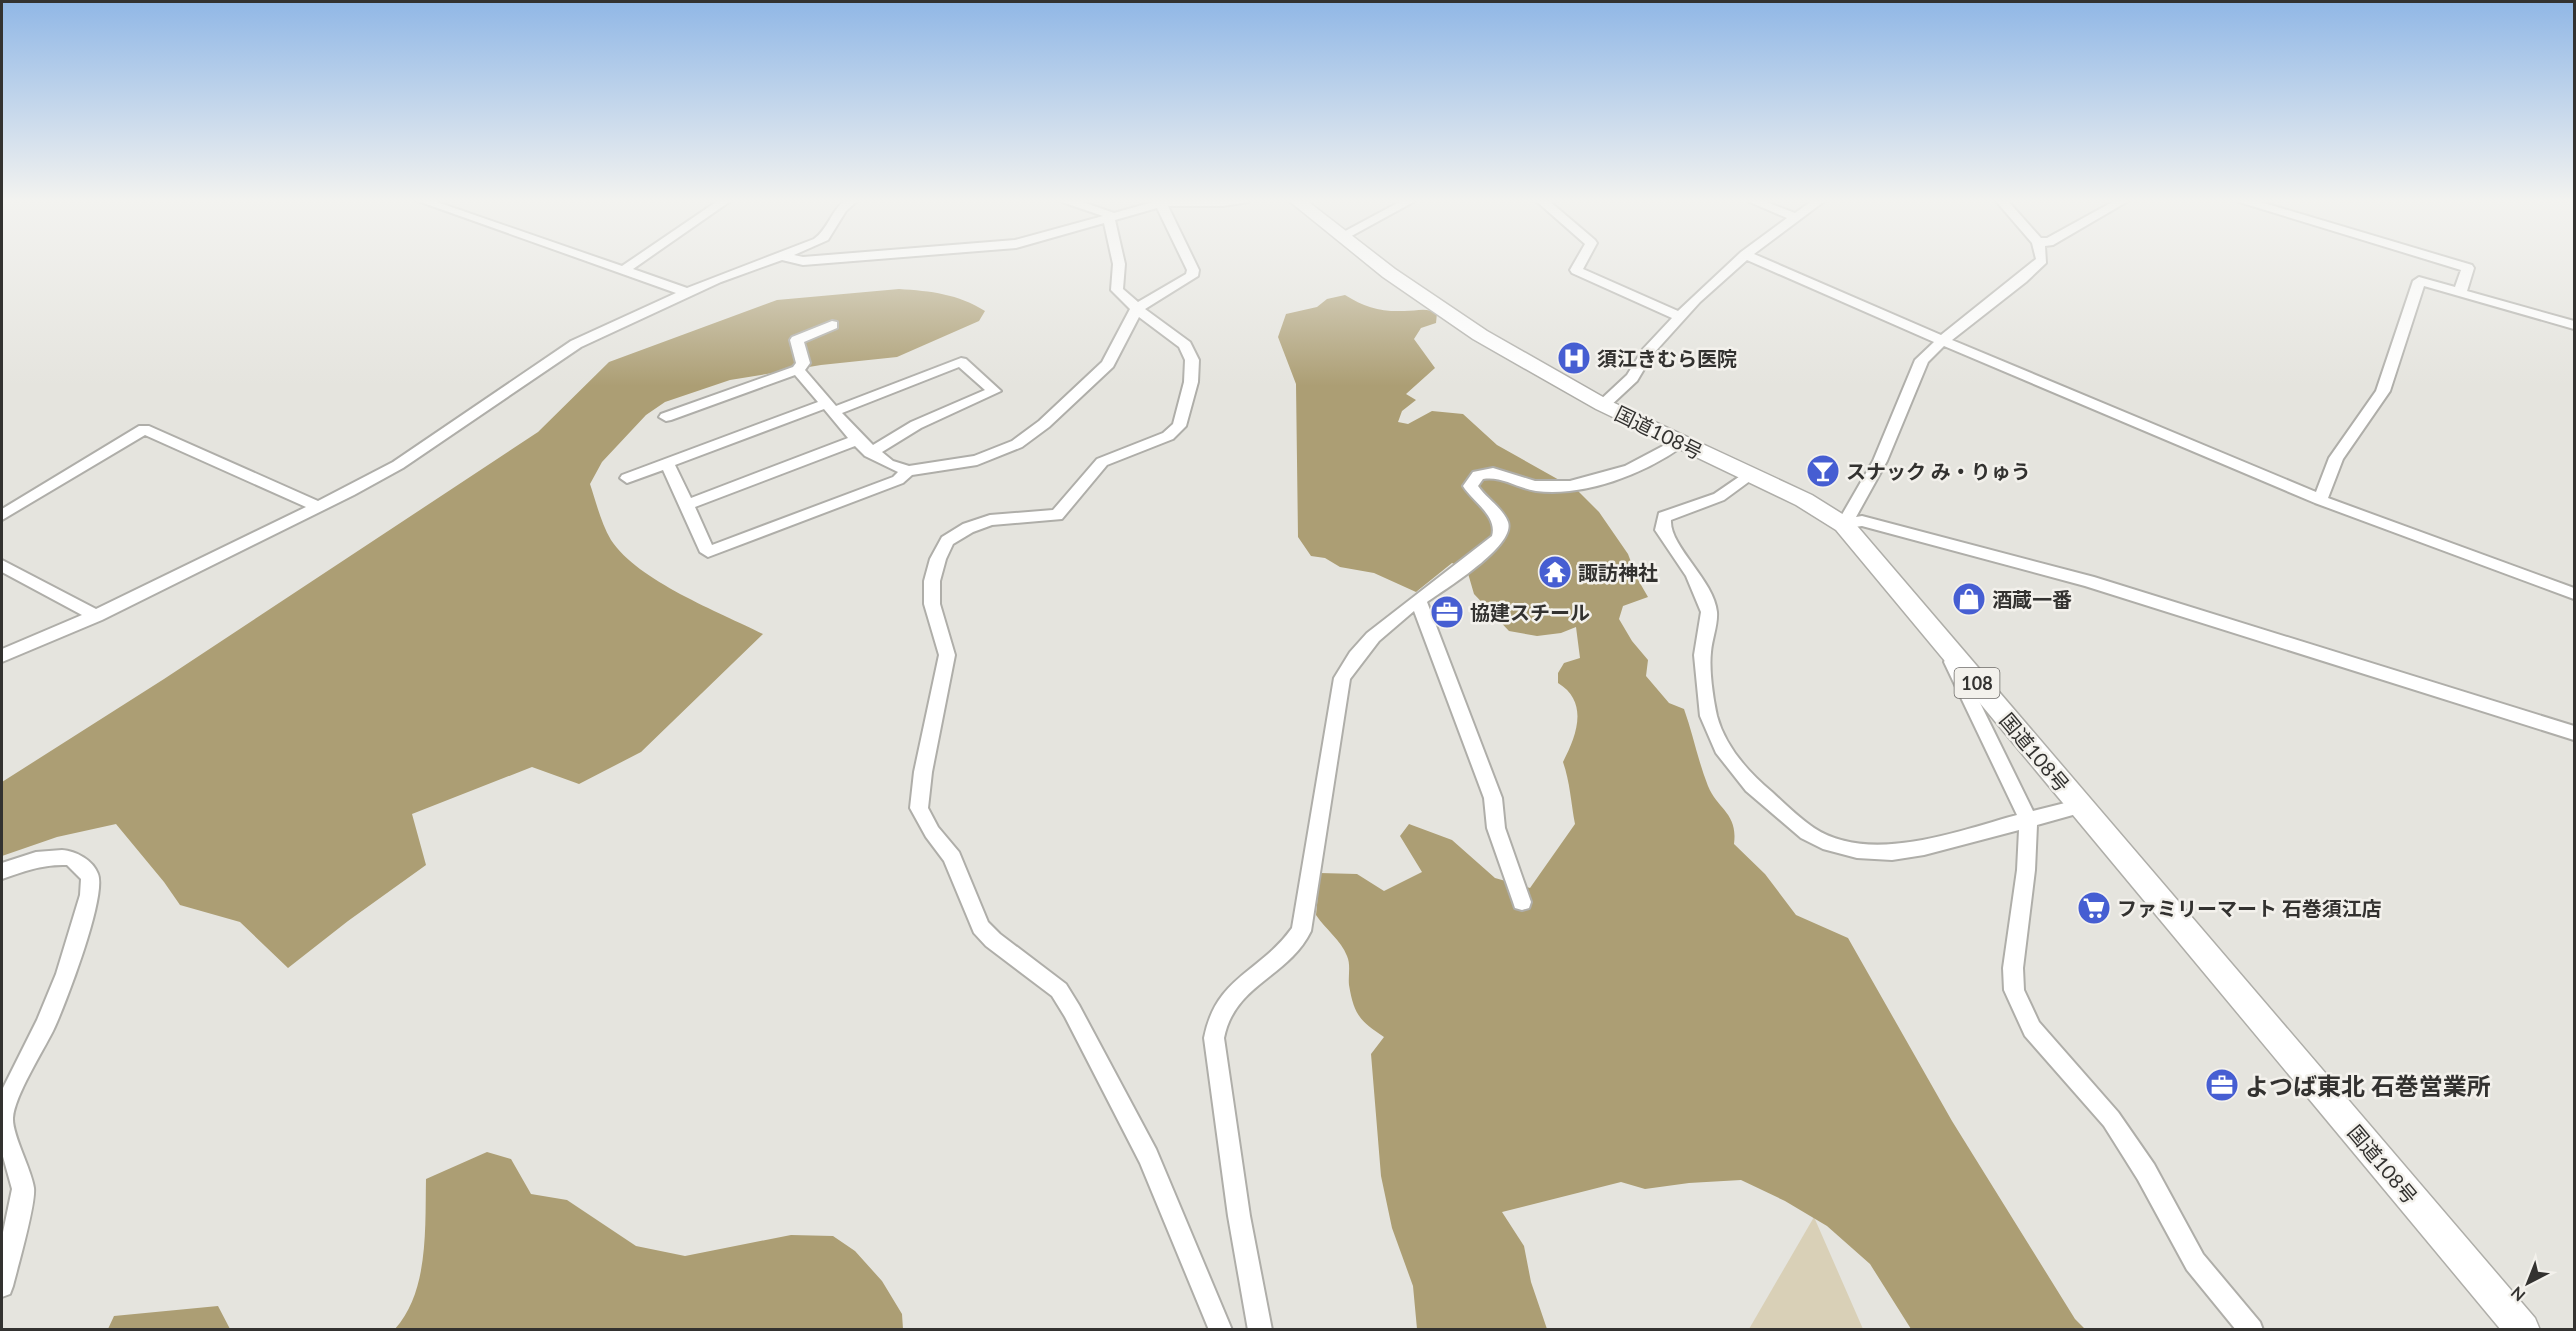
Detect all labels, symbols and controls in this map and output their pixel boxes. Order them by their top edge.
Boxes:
hospital icon: 須江きむら医院 [1556,340,1592,376]
place label: 須江きむら医院 [1597,346,1737,370]
street label: 国道108号 [1611,400,1707,464]
bar icon: スナック み・りゅう [1805,453,1841,489]
place label: スナック み・りゅう [1846,459,2031,483]
temple icon: 諏訪神社 [1537,554,1573,590]
place label: 諏訪神社 [1578,560,1658,584]
shop icon: 酒蔵一番 [1951,581,1987,617]
place label: 酒蔵一番 [1992,587,2072,611]
office icon: 協建スチール [1429,594,1465,630]
place label: 協建スチール [1470,600,1590,624]
road number: 108 [1954,668,2000,698]
street label: 国道108号 [1995,708,2075,796]
supermarket icon: ファミリーマート 石巻須江店 [2076,890,2112,926]
place label: ファミリーマート 石巻須江店 [2117,896,2382,920]
office icon: よつば東北 石巻営業所 [2204,1067,2240,1103]
place label: よつば東北 石巻営業所 [2245,1071,2491,1100]
street label: 国道108号 [2343,1120,2423,1208]
north arrow [2498,1253,2558,1313]
text: N [2507,1283,2529,1306]

